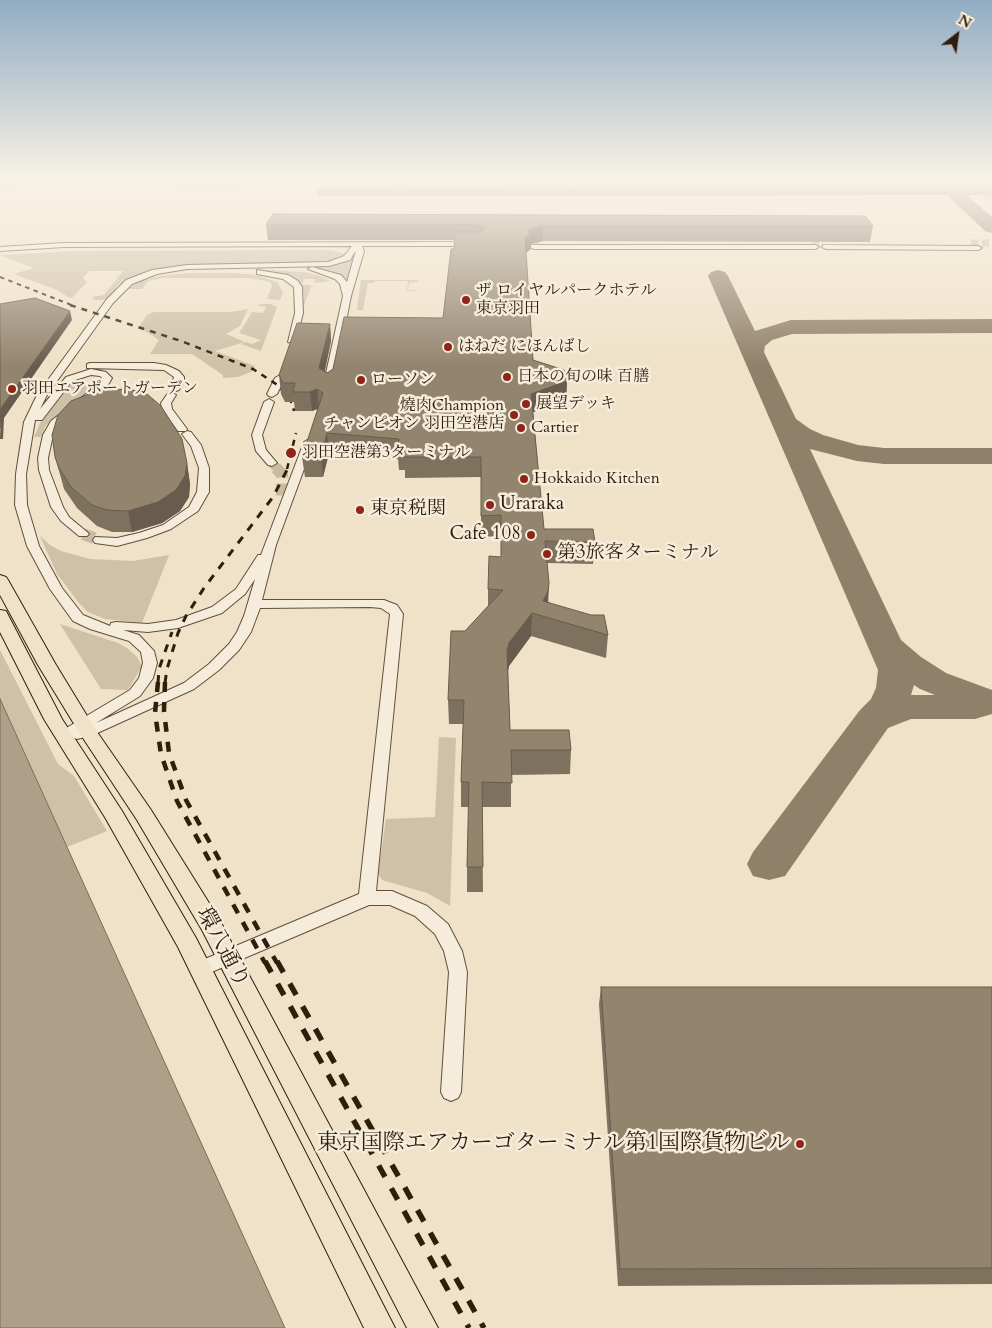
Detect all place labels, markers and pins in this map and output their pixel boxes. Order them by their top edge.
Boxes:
place label: ザ ロイヤルパークホテル 東京羽田 [476,281,656,319]
marker: ザ ロイヤルパークホテル 東京羽田 [460,294,472,306]
place label: はねだ にほんばし [458,337,590,357]
marker: はねだ にほんばし [442,341,454,353]
place label: 日本の旬の味 百膳 [517,367,649,387]
place label: ローソン [371,370,435,390]
marker: 日本の旬の味 百膳 [501,371,513,383]
marker: ローソン [355,374,367,386]
place label: 羽田エアポートガーデン [22,379,198,399]
marker: 羽田エアポートガーデン [6,383,18,395]
place label: 展望デッキ [536,394,616,414]
place label: 燒肉Champion チャンピオン 羽田空港店 [324,396,504,434]
marker: 展望デッキ [520,398,532,410]
marker: 燒肉Champion チャンピオン 羽田空港店 [508,409,520,421]
place label: Cartier [531,418,579,438]
marker: Cartier [515,422,527,434]
place label: 羽田空港第3ターミナル [302,443,470,463]
marker: 羽田空港第3ターミナル [284,446,298,460]
place label: Hokkaido Kitchen [534,469,660,489]
marker: Hokkaido Kitchen [518,473,530,485]
place label: Uraraka [500,494,564,516]
place label: 東京税関 [370,499,446,521]
marker: Uraraka [484,499,496,511]
marker: 東京税関 [354,504,366,516]
place label: Cafe 108 [450,524,521,546]
marker: Cafe 108 [525,529,537,541]
place label: 第3旅客ターミナル [557,543,719,565]
marker: 第3旅客ターミナル [541,548,553,560]
place label: 東京国際エアカーゴターミナル第1国際貨物ビル [317,1131,790,1157]
marker: 東京国際エアカーゴターミナル第1国際貨物ビル [794,1138,806,1150]

